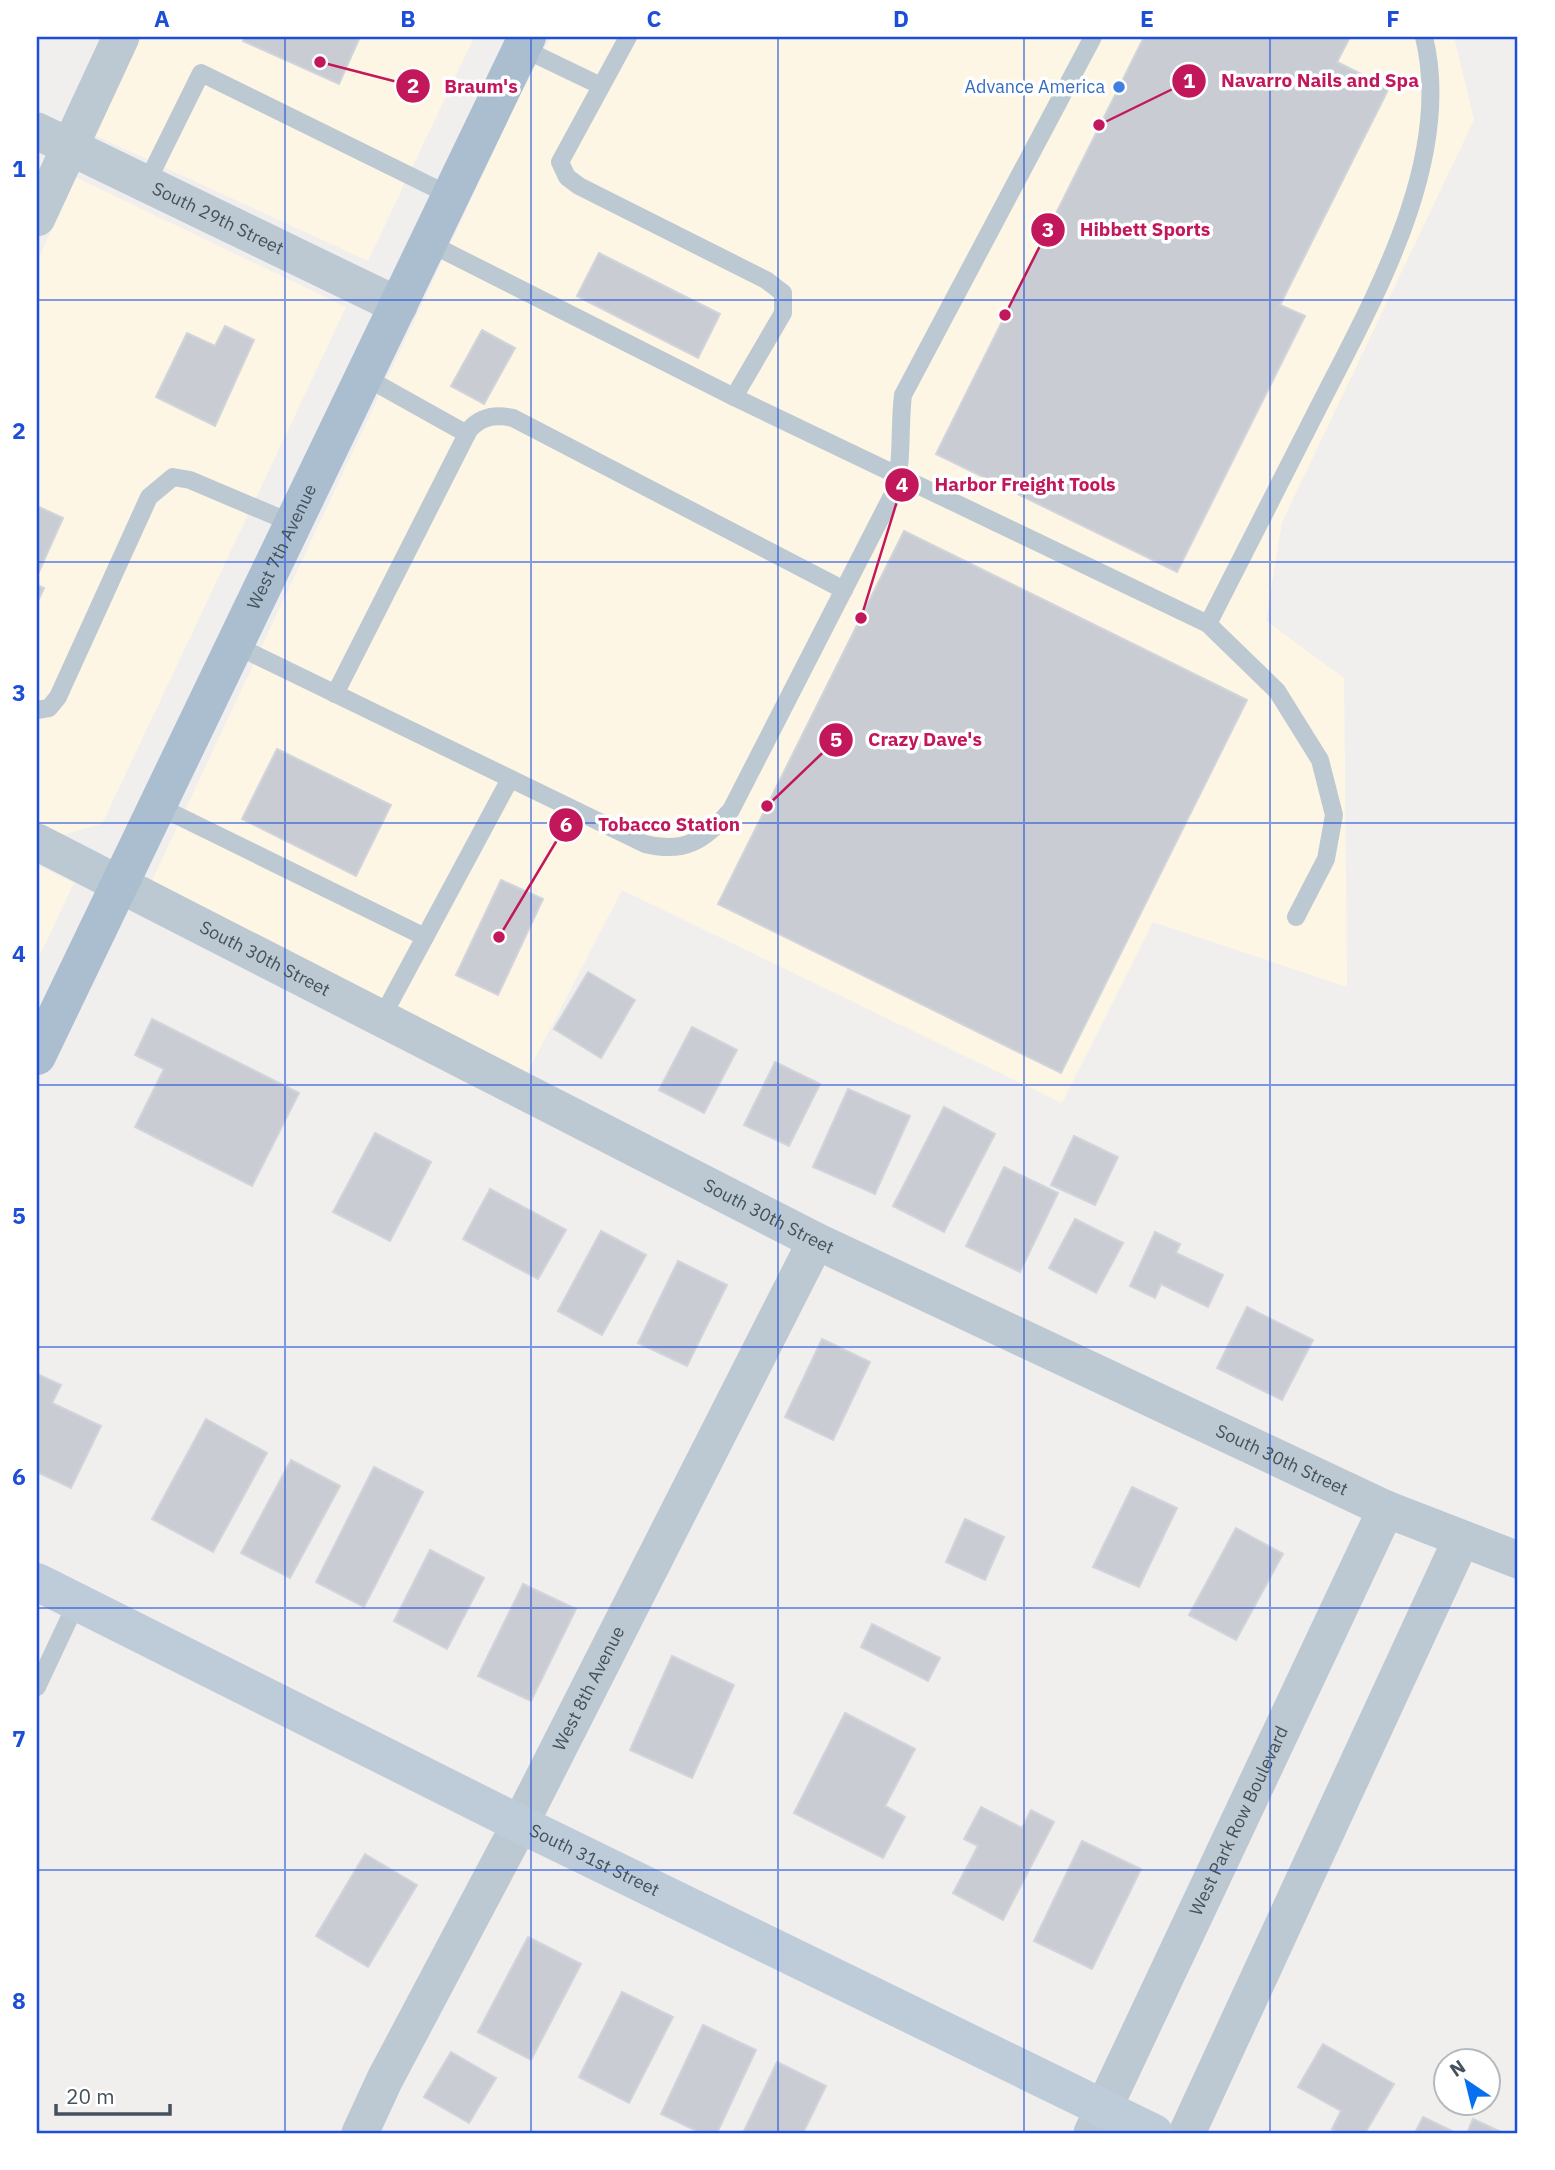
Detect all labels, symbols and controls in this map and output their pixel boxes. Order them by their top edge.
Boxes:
text: A [154,3,170,33]
text: B [400,3,416,33]
text: C [647,3,662,33]
text: D [893,3,909,33]
text: E [1140,3,1154,33]
text: F [1386,3,1400,33]
callout: Navarro Nails and Spa [1172,61,1433,101]
callout: Braum's [396,66,532,106]
text: 1 [1183,66,1196,94]
text: Navarro Nails and Spa [1221,68,1419,92]
text: 2 [407,71,419,99]
text: Braum's [444,74,518,98]
place label: Advance America [965,75,1105,98]
marker: Advance America [1111,79,1127,95]
text: 1 [12,153,26,183]
street label: South 29th Street [149,176,288,260]
callout: Hibbett Sports [1030,210,1224,250]
text: 3 [1042,215,1054,243]
text: Hibbett Sports [1080,217,1210,241]
text: 2 [12,415,26,445]
callout: Harbor Freight Tools [885,465,1129,505]
text: 4 [896,470,908,498]
text: Harbor Freight Tools [934,472,1116,496]
street label: West 7th Avenue [241,480,321,613]
text: 3 [12,677,26,707]
callout: Crazy Dave's [819,720,996,760]
text: 5 [830,725,842,753]
text: Crazy Dave's [868,727,982,751]
callout: Tobacco Station [549,805,754,845]
text: 6 [560,810,572,838]
text: Tobacco Station [598,812,740,836]
street label: South 30th Street [196,915,334,1001]
text: 4 [12,938,26,968]
street label: South 30th Street [700,1173,838,1259]
text: 5 [12,1200,26,1230]
street label: South 30th Street [1212,1419,1352,1501]
text: 6 [12,1461,26,1491]
street label: West 8th Avenue [547,1622,630,1754]
street label: West Park Row Boulevard [1184,1722,1293,1919]
text: 7 [12,1723,26,1753]
street label: South 31st Street [526,1818,663,1901]
text: 8 [12,1985,26,2015]
north arrow [1432,2048,1502,2118]
text: N [1445,2054,1470,2082]
scale bar [56,2072,170,2116]
text: 20 m [66,2082,115,2110]

